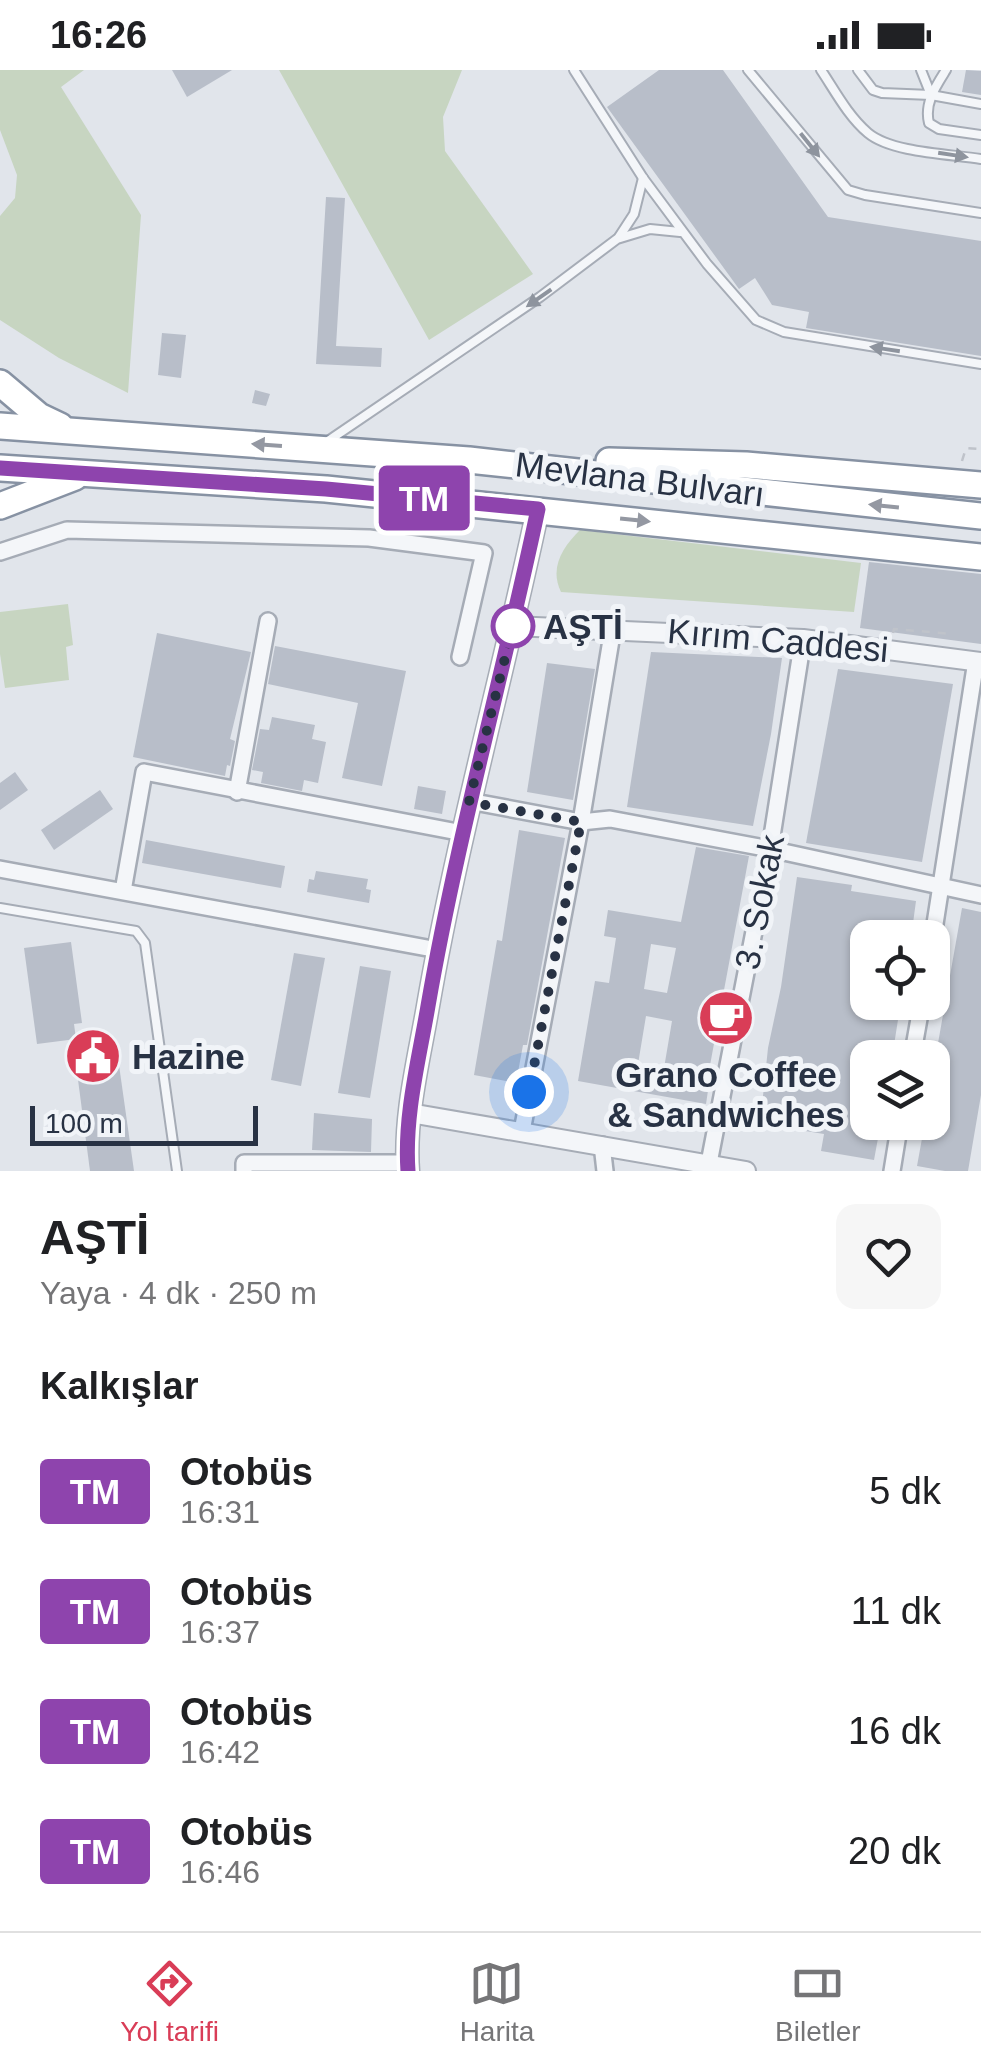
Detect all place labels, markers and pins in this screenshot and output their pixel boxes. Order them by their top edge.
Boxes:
marker: AŞTİ [492,605,534,647]
place label: AŞTİ [543,607,623,646]
cafe icon: Grano Coffee & Sandwiches [696,988,756,1048]
public building icon: Hazine [63,1026,123,1086]
place label: Hazine [132,1037,245,1076]
place label: Grano Coffee & Sandwiches [607,1055,845,1134]

